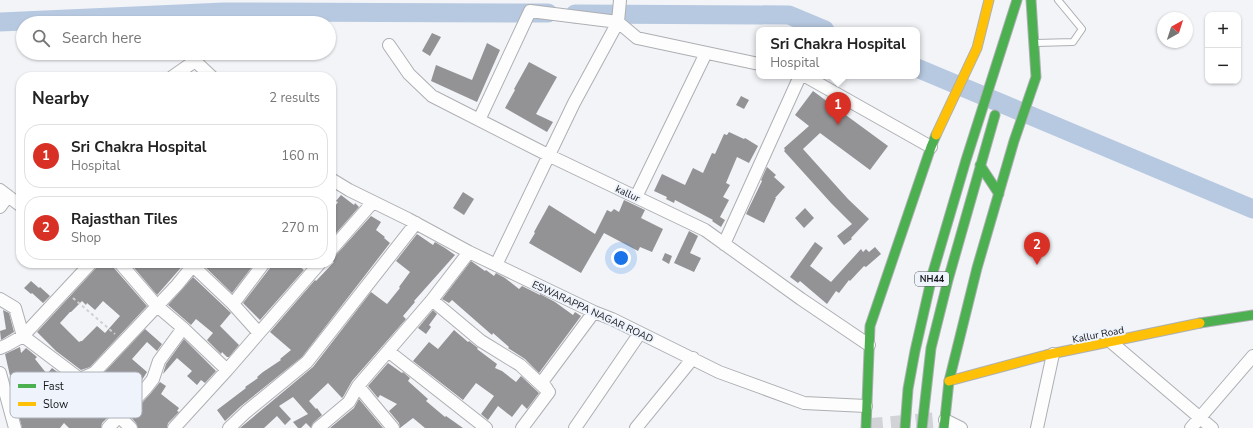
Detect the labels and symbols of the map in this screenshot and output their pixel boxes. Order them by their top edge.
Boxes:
north arrow [1157,12,1193,48]
pin: 1 [825,92,851,125]
street label: kallur [613,182,642,206]
pin: 2 [1024,232,1050,265]
your location [611,248,631,268]
road number: NH44 [915,272,949,286]
street label: ESWARAPPA NAGAR ROAD [530,278,656,346]
street label: Kallur Road [1071,323,1125,347]
legend [10,372,142,418]
text: Fast [43,379,64,394]
text: Slow [43,397,68,412]

